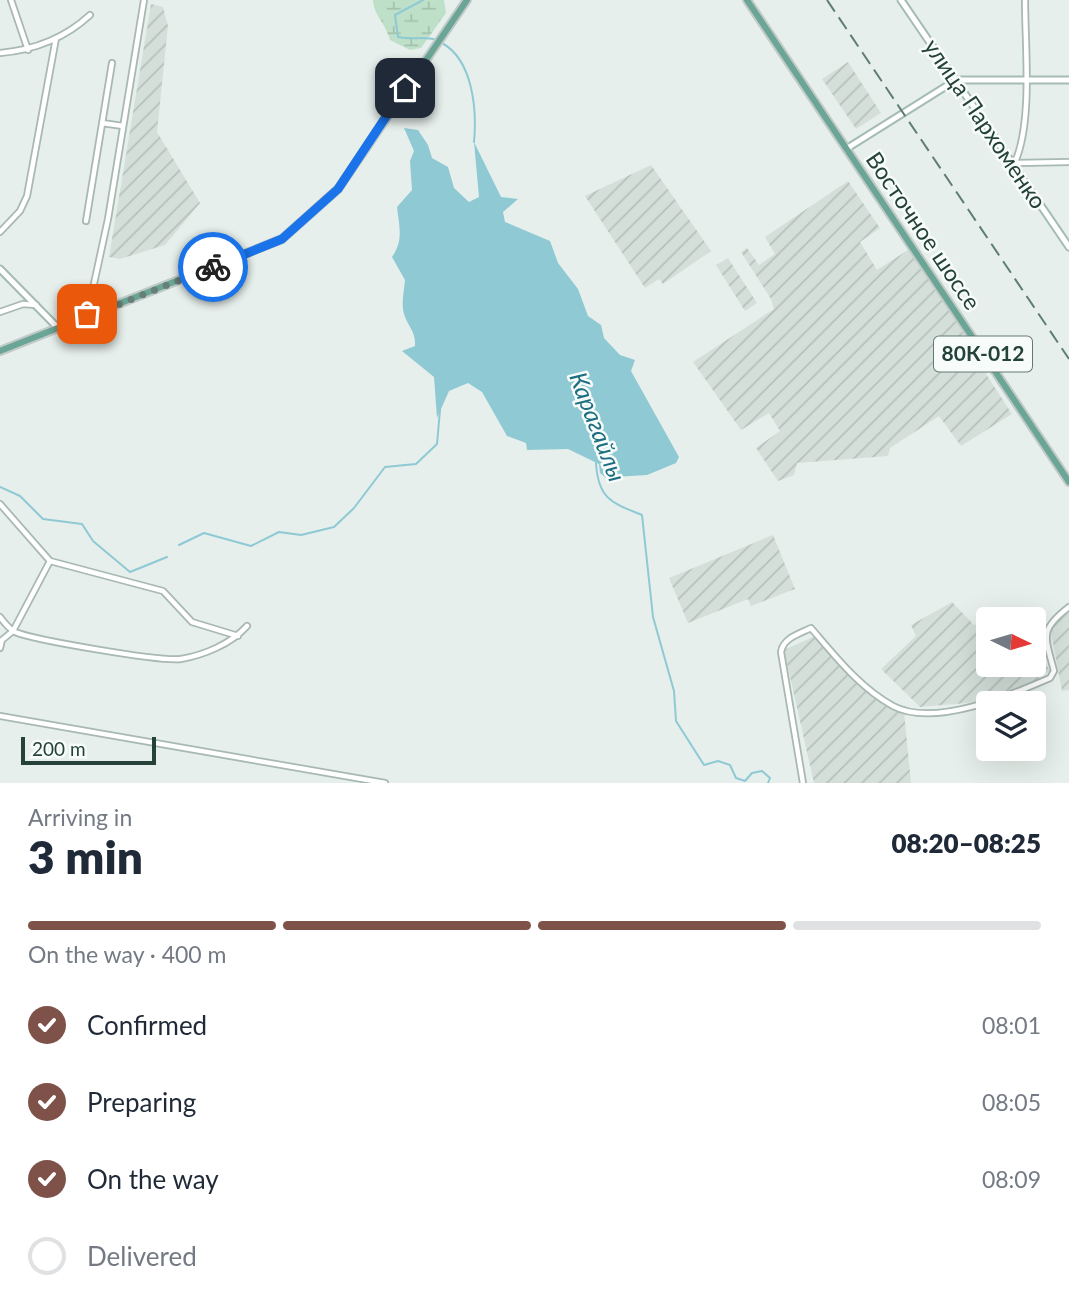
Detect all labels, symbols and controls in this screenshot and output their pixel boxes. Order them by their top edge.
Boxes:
street label: улица Пархоменко [919,33,1053,214]
pin [375,58,435,118]
icon: home [386,69,424,107]
street label: Восточное шоссе [861,146,987,315]
courier [178,232,248,302]
icon: bike [194,248,232,286]
pin [57,284,117,344]
icon: bag [68,295,106,333]
road number: 80К-012 [934,336,1032,372]
water label: Карагайлы [564,368,633,485]
north arrow [976,607,1046,677]
map controls [976,607,1046,761]
button: layers [976,691,1046,761]
scale bar [21,734,156,766]
text: 200 m [32,737,86,760]
text: Arriving in [28,803,132,831]
text: 08:20–08:25 [891,827,1041,859]
text: 3 min [28,829,143,884]
text: On the way · 400 m [28,940,227,968]
icon: check [28,1006,66,1044]
text: Confirmed [87,1009,207,1041]
text: 08:01 [982,1011,1041,1039]
icon: check [28,1083,66,1121]
text: Preparing [87,1086,196,1118]
text: 08:05 [982,1088,1041,1116]
icon: check [28,1160,66,1198]
text: On the way [87,1163,219,1195]
text: 08:09 [982,1165,1041,1193]
text: Delivered [87,1240,197,1272]

